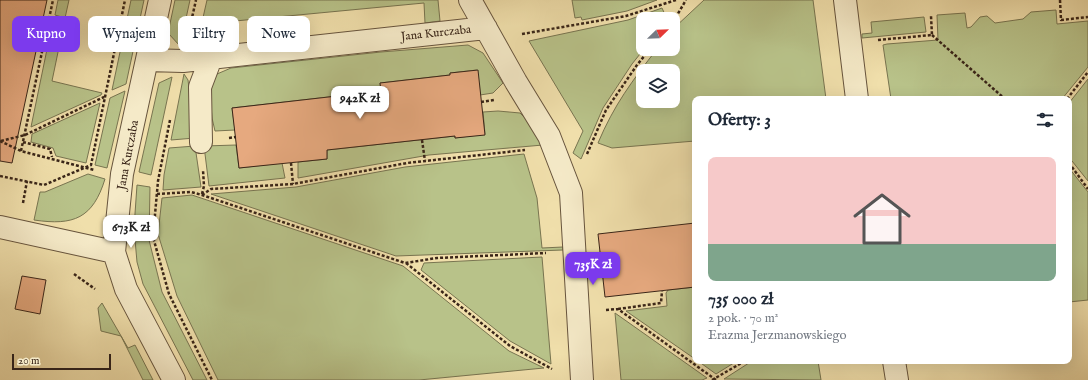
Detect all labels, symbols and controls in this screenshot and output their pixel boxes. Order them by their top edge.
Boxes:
north arrow [636,12,680,56]
map controls [636,12,680,108]
chip: Kupno [12,16,80,52]
chip: Wynajem [88,16,170,52]
chip: Filtry [178,16,239,52]
chip: Nowe [247,16,310,52]
street label: Jana Kurczaba [398,22,473,45]
button: layers [636,64,680,108]
pin: 942K zł [323,86,397,120]
text: 942K zł [340,90,380,107]
icon: filters [1034,109,1056,131]
text: Oferty: 3 [708,110,771,131]
street label: Jana Kurczaba [114,118,143,193]
icon: home [846,183,918,255]
pin: 673K zł [94,215,168,249]
text: 673K zł [112,219,150,236]
pin: 735K zł [556,252,630,286]
text: 735K zł [574,256,612,273]
text: 735 000 zł [708,289,773,310]
text: 2 pok. · 70 m² [708,310,778,327]
text: Erazma Jerzmanowskiego [708,327,847,344]
scale bar [12,352,111,371]
text: 20 m [18,354,39,368]

